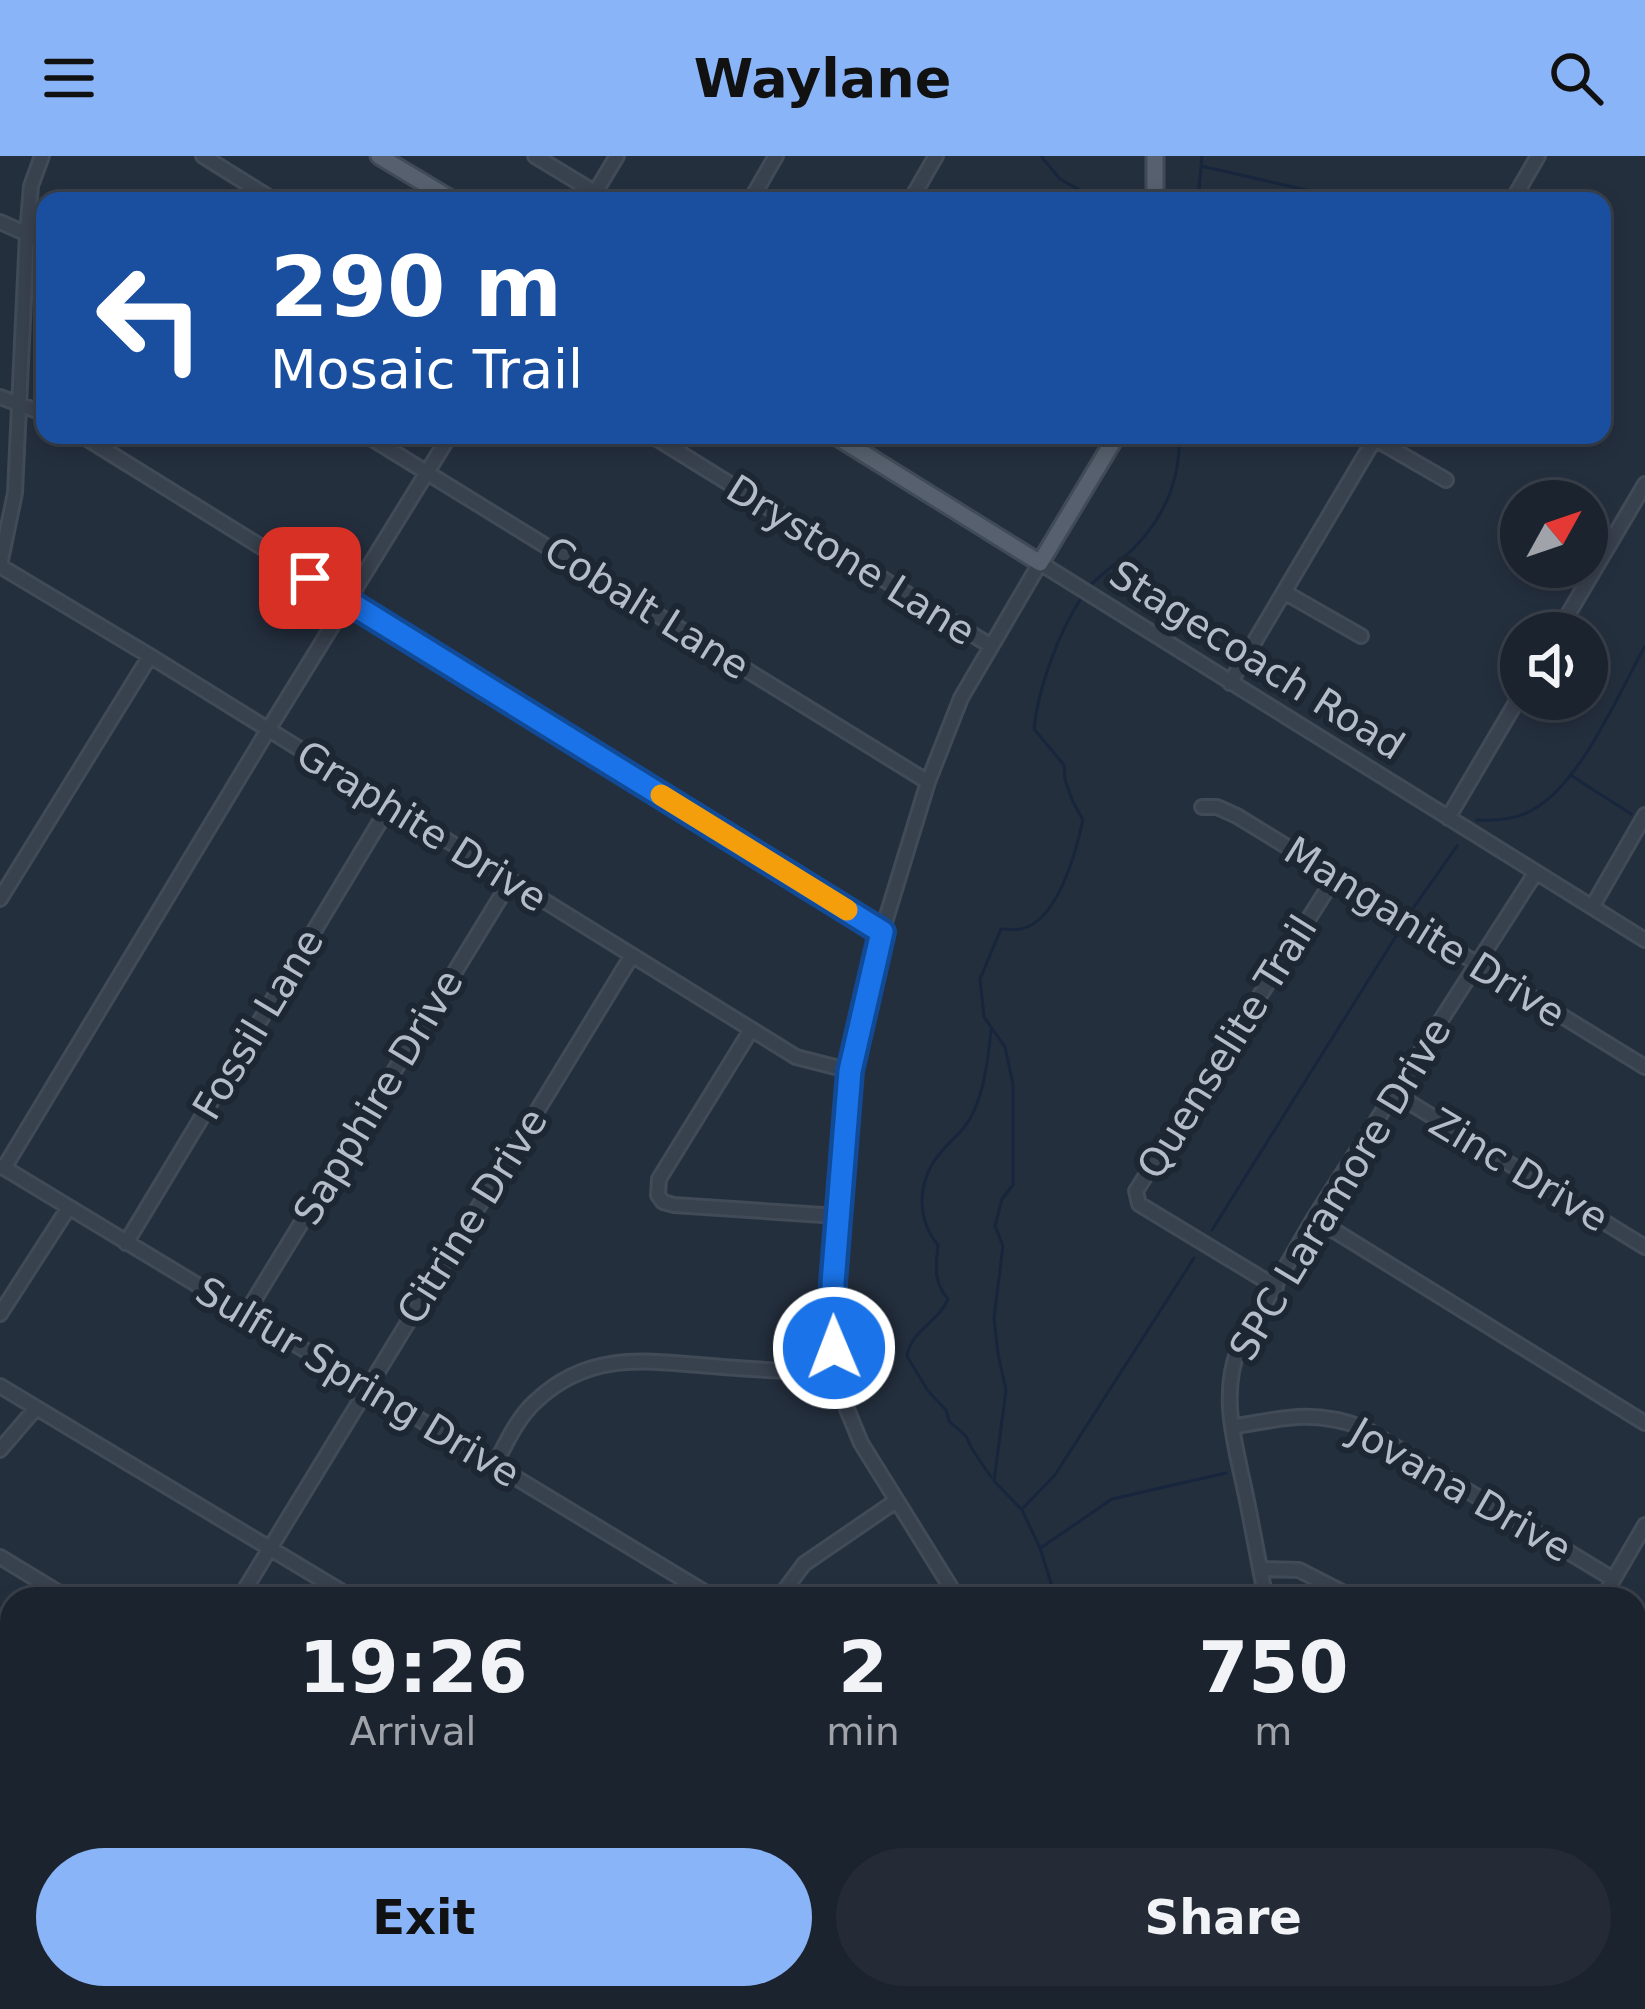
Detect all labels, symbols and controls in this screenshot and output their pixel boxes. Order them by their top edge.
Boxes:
icon: menu [36,45,102,111]
icon: search [1543,45,1609,111]
text: Waylane [694,47,951,110]
text: 290 m [270,238,562,336]
icon: left [72,240,228,396]
text: Mosaic Trail [270,338,583,401]
street label: Drystone Lane [719,466,983,654]
north arrow [1500,480,1608,588]
map controls [1500,480,1608,720]
pin [259,527,361,629]
street label: Cobalt Lane [536,527,758,689]
icon: arrive [277,545,343,611]
street label: Stagecoach Road [1102,551,1412,769]
button: sound [1500,612,1608,720]
street label: Graphite Drive [289,731,555,921]
street label: Manganite Drive [1276,828,1574,1036]
street label: Quenselite Trail [1128,907,1326,1187]
street label: Fossil Lane [184,921,332,1127]
street label: Sapphire Drive [284,961,472,1233]
street label: SPC Laramore Drive [1220,1010,1460,1368]
street label: Zinc Drive [1422,1099,1616,1241]
street label: Citrine Drive [388,1100,556,1332]
street label: Sulfur Spring Drive [188,1268,528,1496]
position arrow [771,1285,897,1411]
street label: Jovana Drive [1340,1407,1579,1571]
text: 19:26 [298,1625,528,1709]
text: 2 [838,1625,888,1709]
text: 750 [1198,1625,1348,1709]
text: Arrival [350,1709,476,1754]
text: min [826,1709,900,1754]
text: m [1254,1709,1292,1754]
button: Exit [36,1848,812,1986]
button: Share [836,1848,1611,1986]

